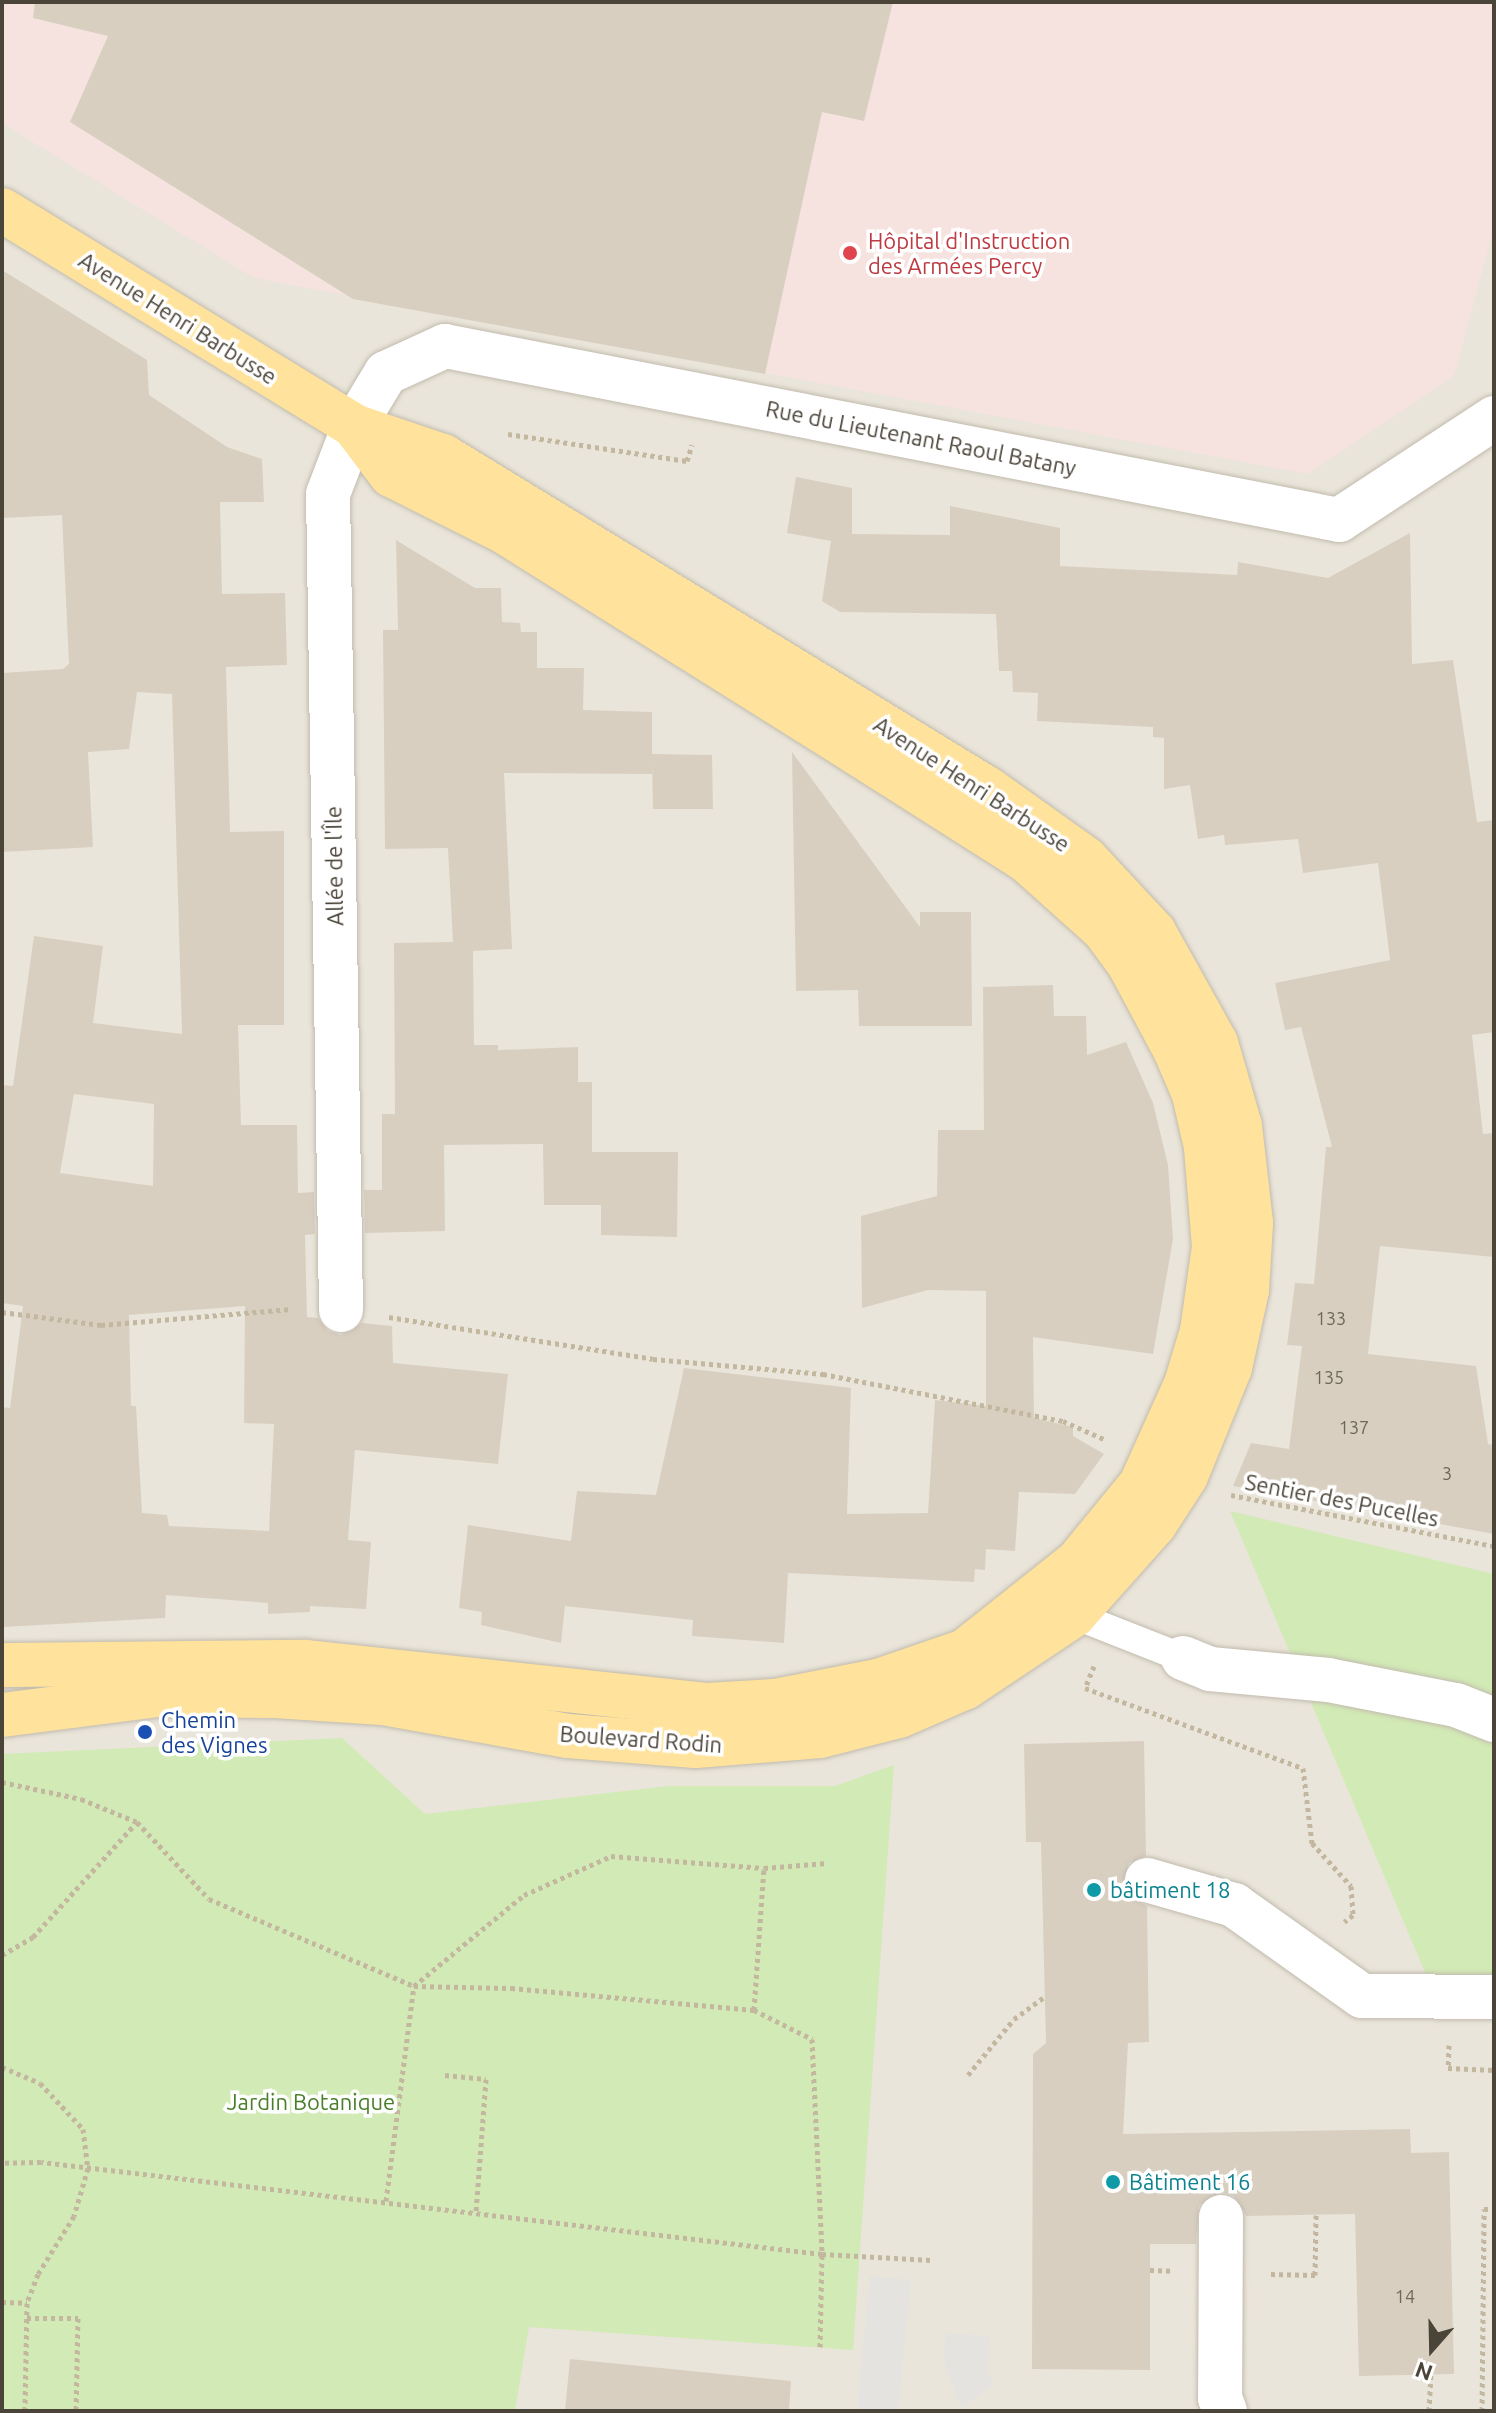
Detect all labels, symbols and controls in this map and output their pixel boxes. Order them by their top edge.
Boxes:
place label: Hôpital d'Instruction des Armées Percy [868,227,1070,278]
marker: Hôpital d'Instruction des Armées Percy [839,242,861,264]
street label: Avenue Henri Barbusse [74,246,282,390]
street label: Rue du Lieutenant Raoul Batany [764,395,1078,481]
street label: Avenue Henri Barbusse [869,711,1075,857]
street label: Allée de l'Île [320,806,348,926]
house number: 133 [1316,1307,1346,1329]
house number: 135 [1314,1366,1344,1388]
house number: 137 [1339,1416,1369,1438]
house number: 3 [1442,1462,1452,1484]
street label: Sentier des Pucelles [1243,1468,1441,1532]
place label: Chemin des Vignes [161,1706,268,1758]
street label: Boulevard Rodin [559,1720,723,1758]
marker: Chemin des Vignes [136,1723,154,1741]
place label: bâtiment 18 [1110,1877,1230,1903]
marker: bâtiment 18 [1085,1881,1103,1899]
park label: Jardin Botanique [227,2089,395,2115]
place label: Bâtiment 16 [1129,2169,1250,2195]
marker: Bâtiment 16 [1104,2173,1122,2191]
house number: 14 [1395,2285,1415,2307]
north arrow [1392,2309,1472,2389]
text: N [1412,2357,1436,2387]

